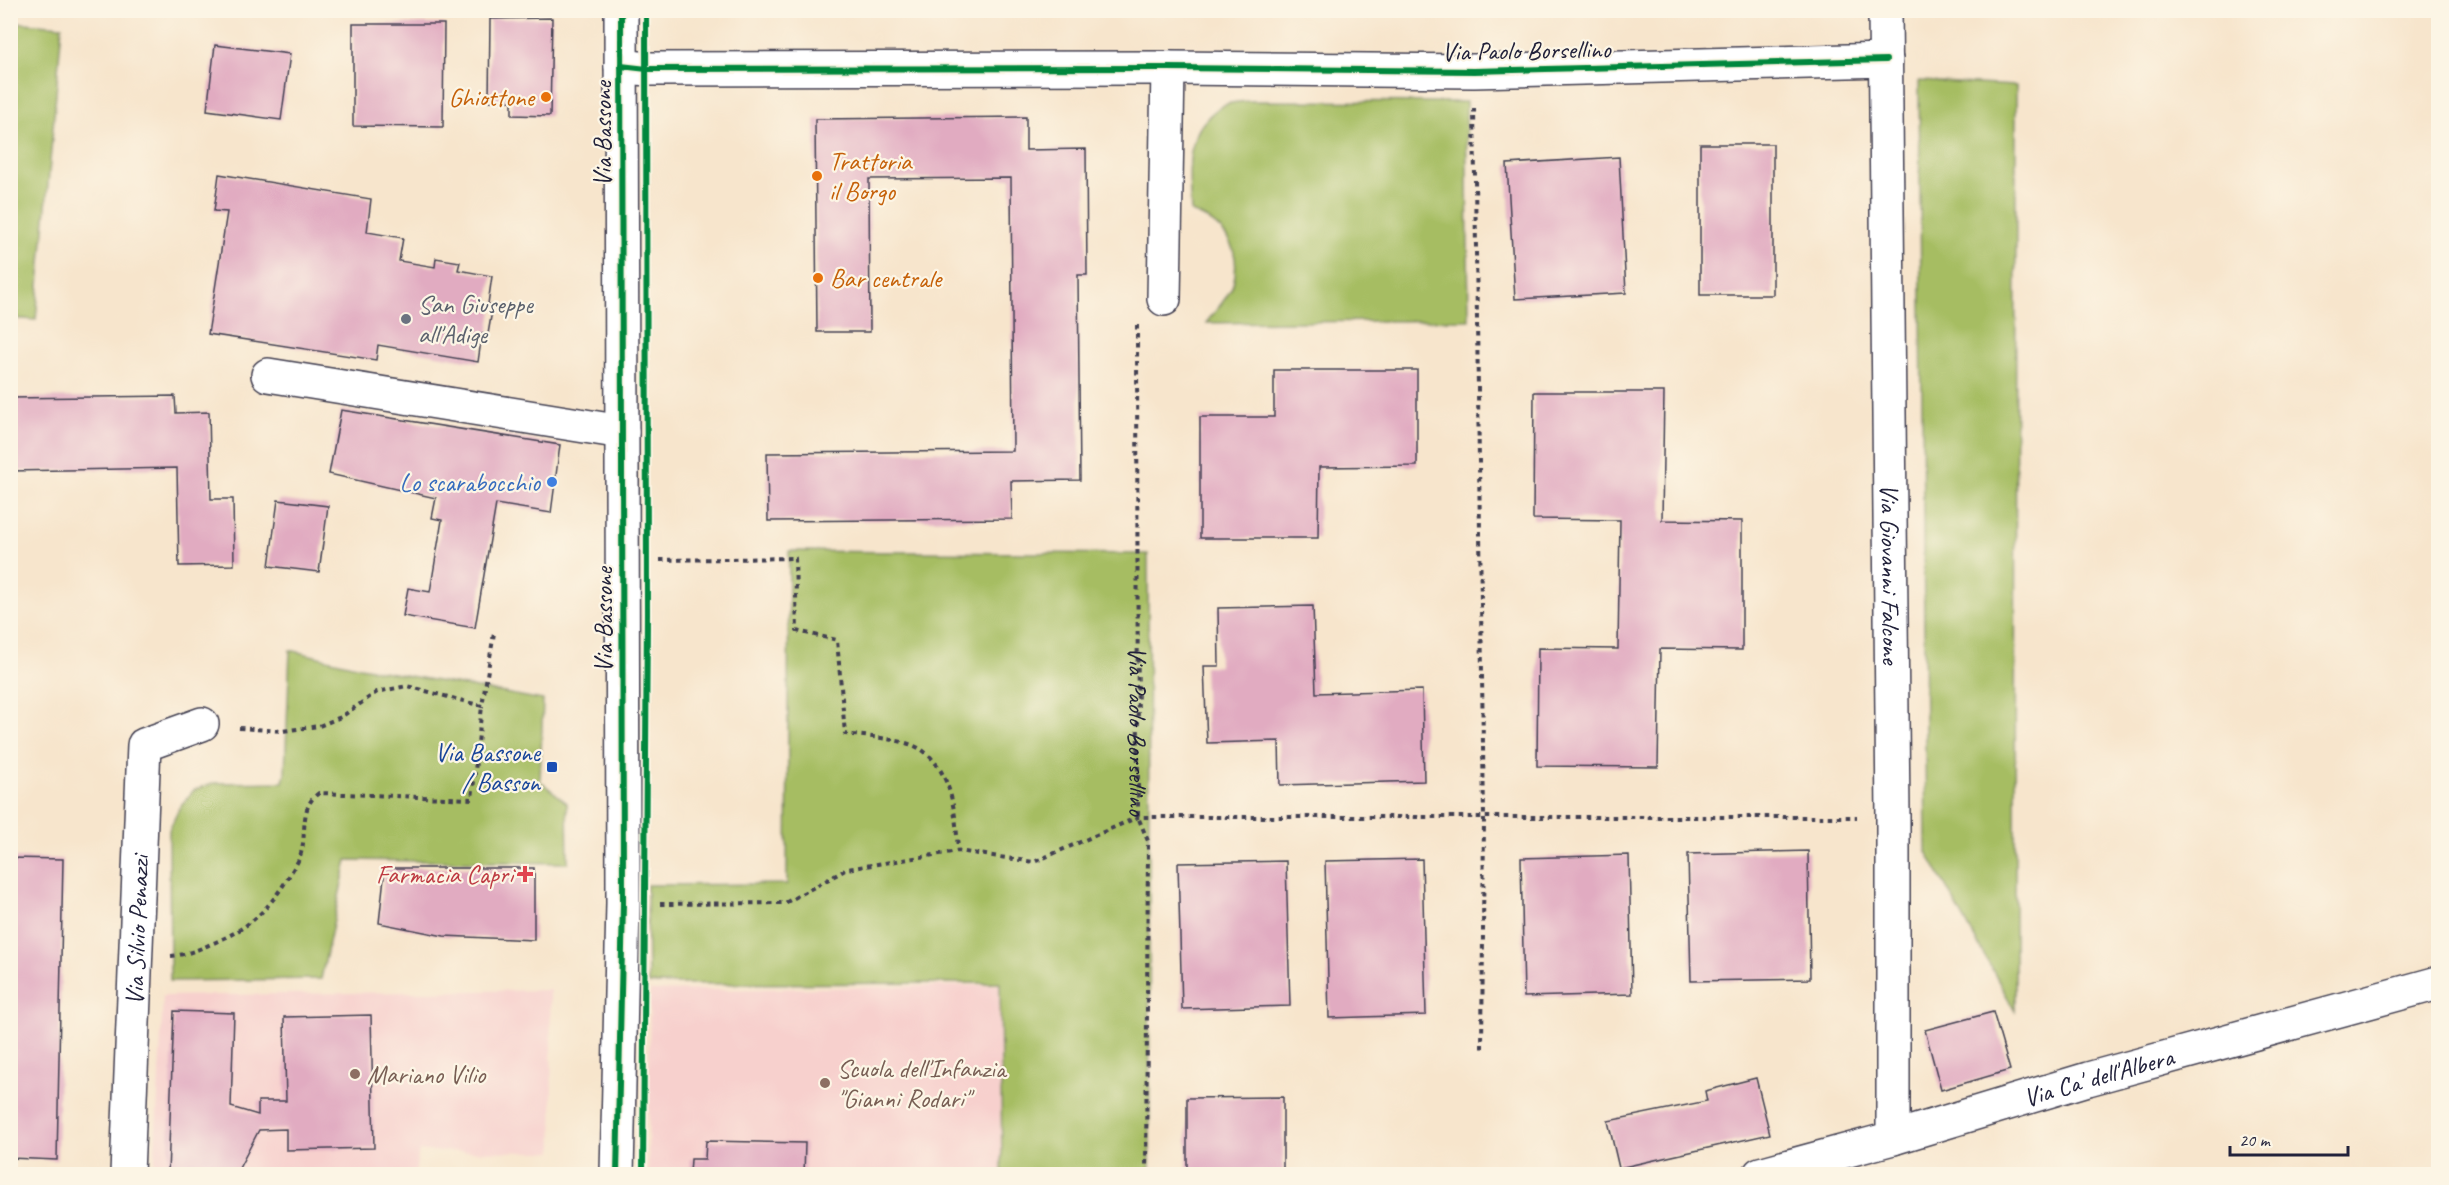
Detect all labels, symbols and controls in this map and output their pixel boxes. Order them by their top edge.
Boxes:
street label: Via Paolo Borsellino [1441,32,1613,68]
street label: Via Bassone [586,80,619,187]
place label: Ghiottone [448,81,537,114]
marker: Ghiottone [539,90,553,104]
place label: Trattoria il Borgo [829,145,913,208]
marker: Trattoria il Borgo [810,169,824,183]
place label: Bar centrale [830,262,944,295]
marker: Bar centrale [811,271,825,285]
place label: San Giuseppe all'Adige [418,288,534,351]
marker: San Giuseppe all'Adige [399,312,413,326]
place label: Lo scarabocchio [400,466,542,499]
marker: Lo scarabocchio [545,475,559,489]
street label: Via Giovanni Falcone [1873,484,1907,666]
street label: Via Bassone [587,566,620,673]
street label: Via Paolo Borsellino [1121,646,1154,817]
place label: Via Bassone / Basson [435,736,542,799]
marker: Via Bassone / Basson [545,760,559,774]
street label: Via Silvio Penazzi [118,851,157,1006]
place label: Farmacia Capri [376,858,516,891]
marker: Farmacia Capri [518,867,532,881]
street label: Via Ca' dell'Albera [2019,1040,2179,1115]
place label: Scuola dell'Infanzia "Gianni Rodari" [837,1052,1008,1115]
place label: Mariano Vilio [367,1058,487,1091]
marker: Mariano Vilio [348,1067,362,1081]
marker: Scuola dell'Infanzia "Gianni Rodari" [818,1076,832,1090]
scale bar [2230,1119,2348,1157]
text: 20 m [2239,1129,2272,1151]

